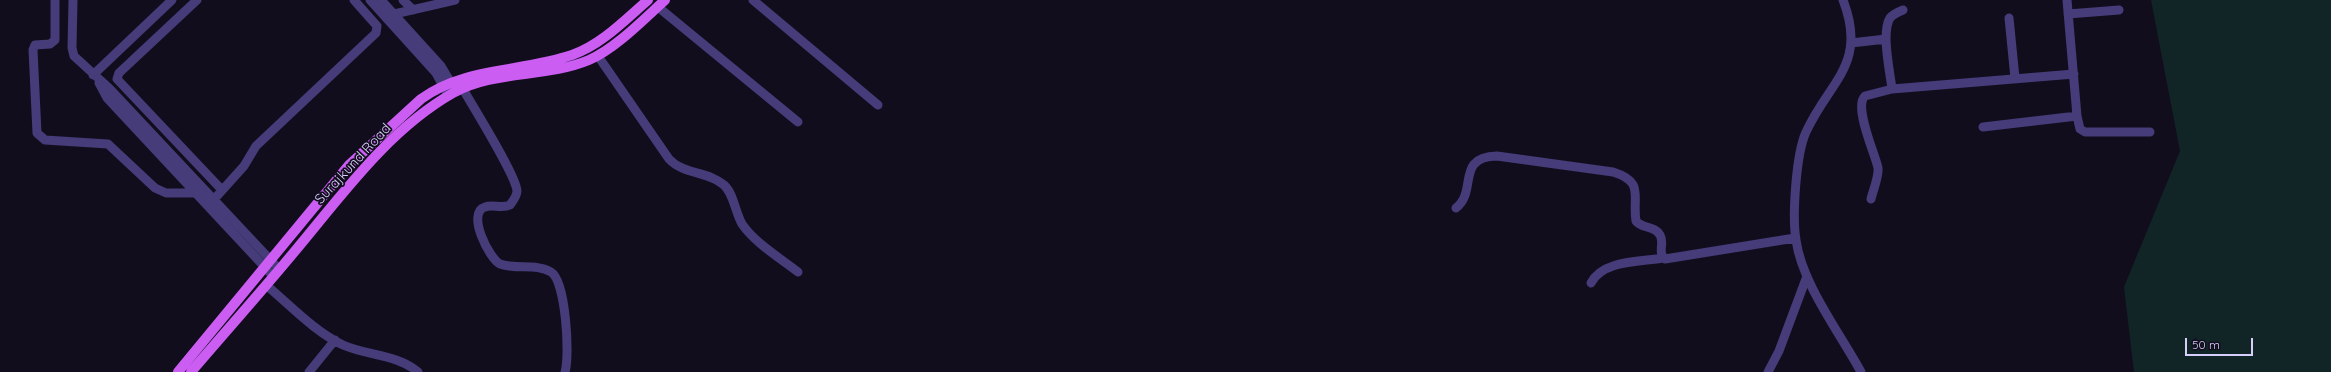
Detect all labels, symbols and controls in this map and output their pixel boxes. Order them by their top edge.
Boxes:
street label: Surajkund Road [311,120,395,208]
scale bar [2187,330,2255,356]
text: 50 m [2192,337,2220,352]

